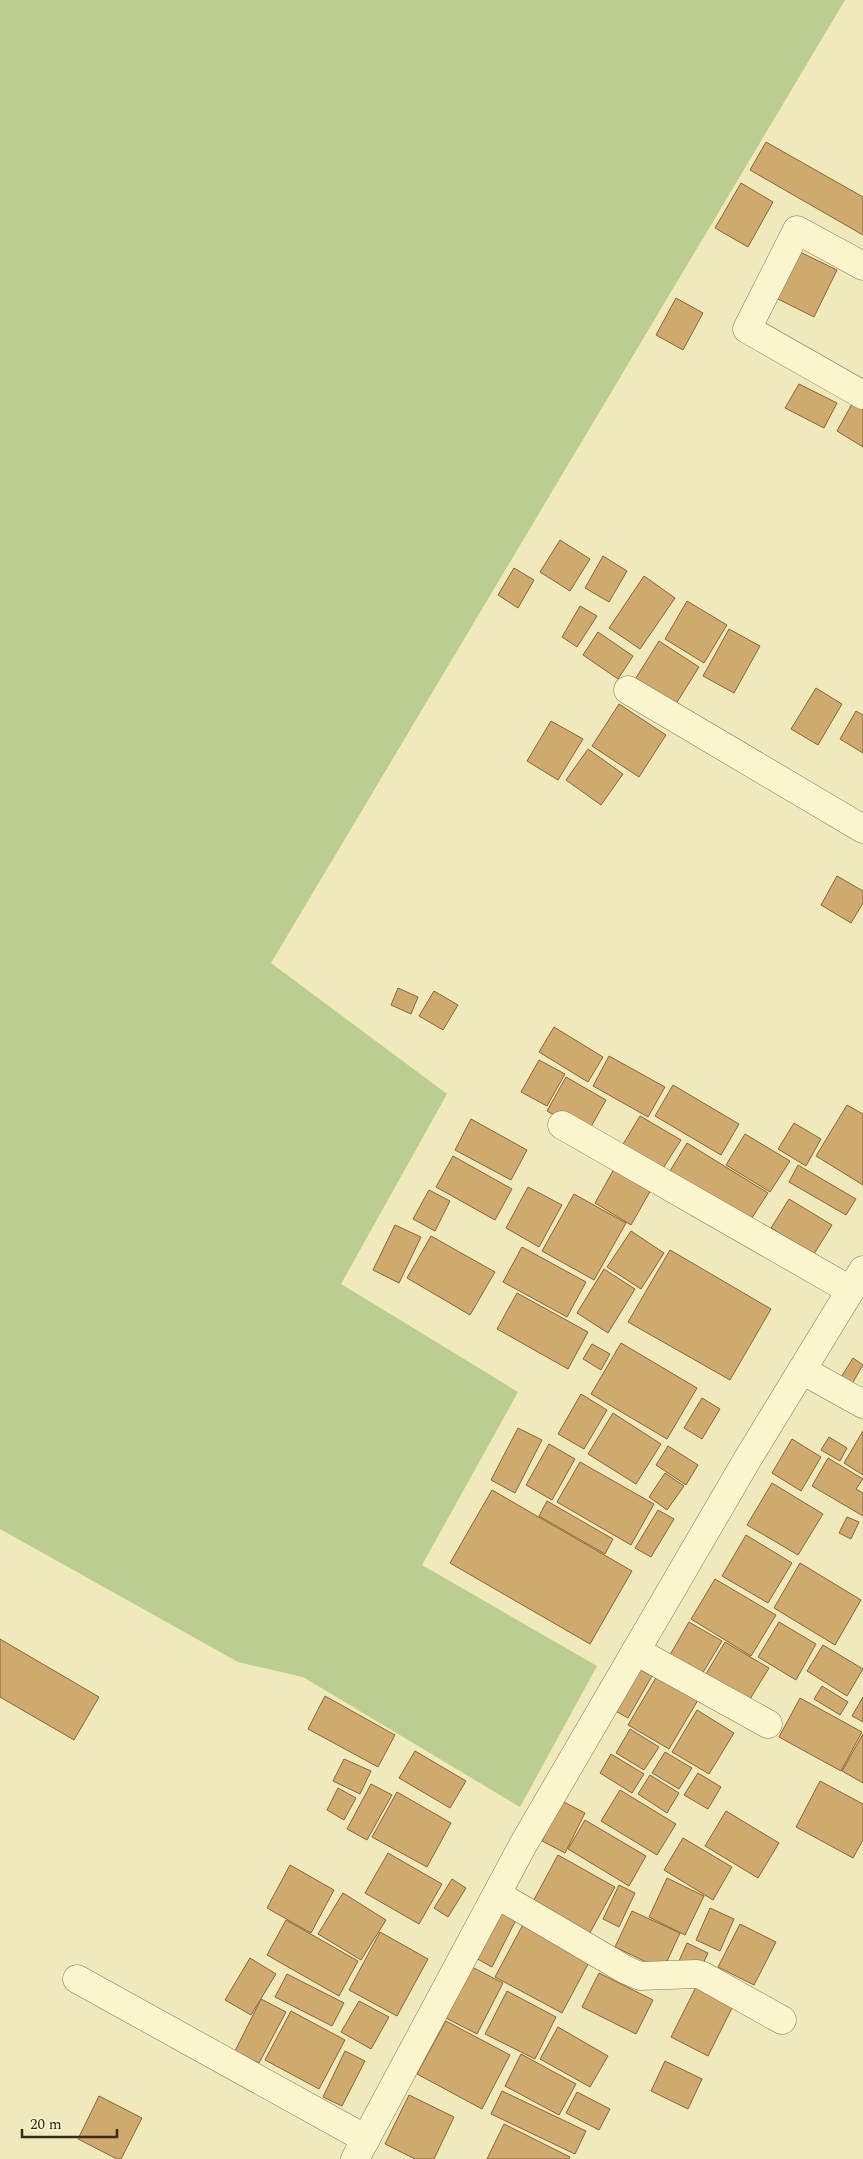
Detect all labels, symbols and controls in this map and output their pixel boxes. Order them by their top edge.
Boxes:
scale bar [22,2106,118,2138]
text: 20 m [30,2113,62,2136]

